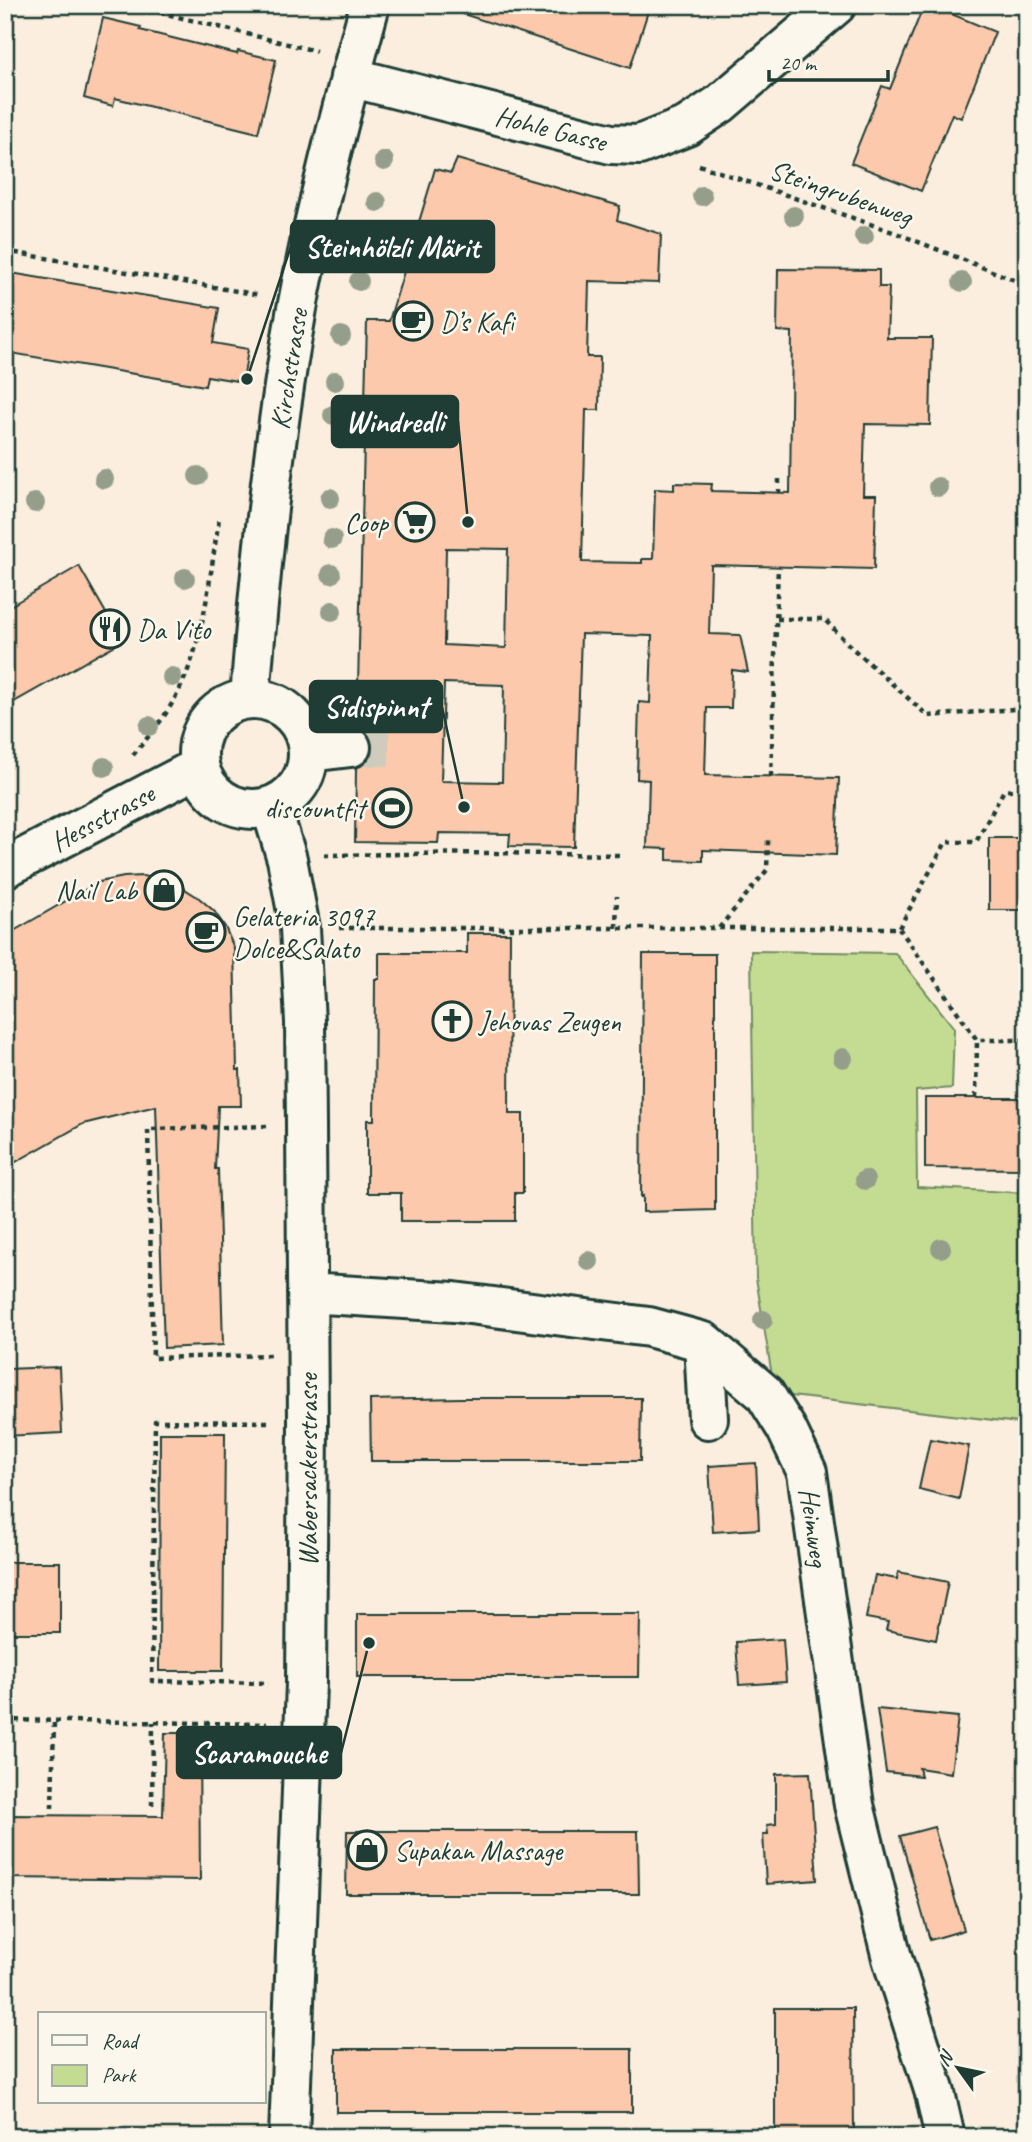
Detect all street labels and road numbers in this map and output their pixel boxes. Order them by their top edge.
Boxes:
street label: Hohle Gasse [492,98,612,160]
street label: Steingrubenweg [765,152,919,234]
street label: Kirchstrasse [262,305,316,432]
street label: Hessstrasse [44,775,162,859]
street label: Wabersackerstrasse [290,1372,325,1566]
street label: Heimweg [792,1485,838,1571]

